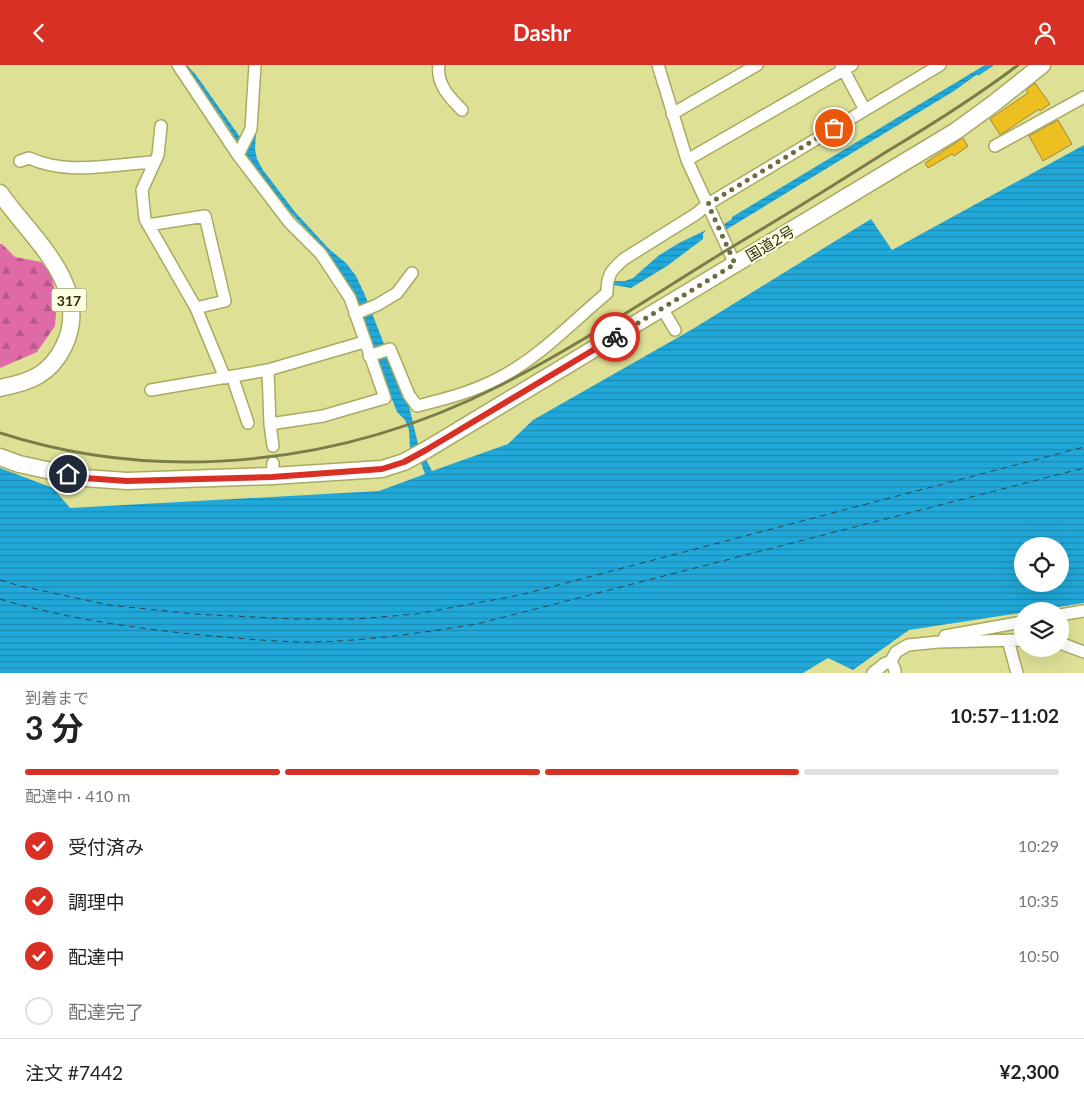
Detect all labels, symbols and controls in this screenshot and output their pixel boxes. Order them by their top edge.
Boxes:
icon: back [25,19,53,47]
text: Dashr [513,19,571,46]
icon: person [1031,19,1059,47]
pin [813,107,855,149]
icon: bag [820,114,848,142]
street label: 国道2号 [742,221,798,265]
road number: 317 [52,289,86,311]
courier [590,312,640,362]
icon: bike [601,323,629,351]
pin [47,453,89,495]
icon: home [54,460,82,488]
map controls [1014,537,1069,657]
button: locate [1014,537,1069,592]
button: layers [1014,602,1069,657]
text: 到着まで [25,688,89,707]
text: 10:57–11:02 [950,704,1059,727]
text: 3 分 [25,708,83,747]
text: 配達中 · 410 m [25,786,130,805]
icon: check [25,832,53,860]
text: 受付済み [68,835,144,858]
text: 10:29 [1018,836,1059,855]
icon: check [25,887,53,915]
text: 調理中 [68,890,125,913]
text: 10:35 [1018,891,1059,910]
icon: check [25,942,53,970]
text: 配達中 [68,945,125,968]
text: 10:50 [1018,946,1059,965]
text: 配達完了 [68,1000,144,1023]
text: ¥2,300 [999,1060,1059,1083]
text: 注文 #7442 [25,1061,123,1084]

